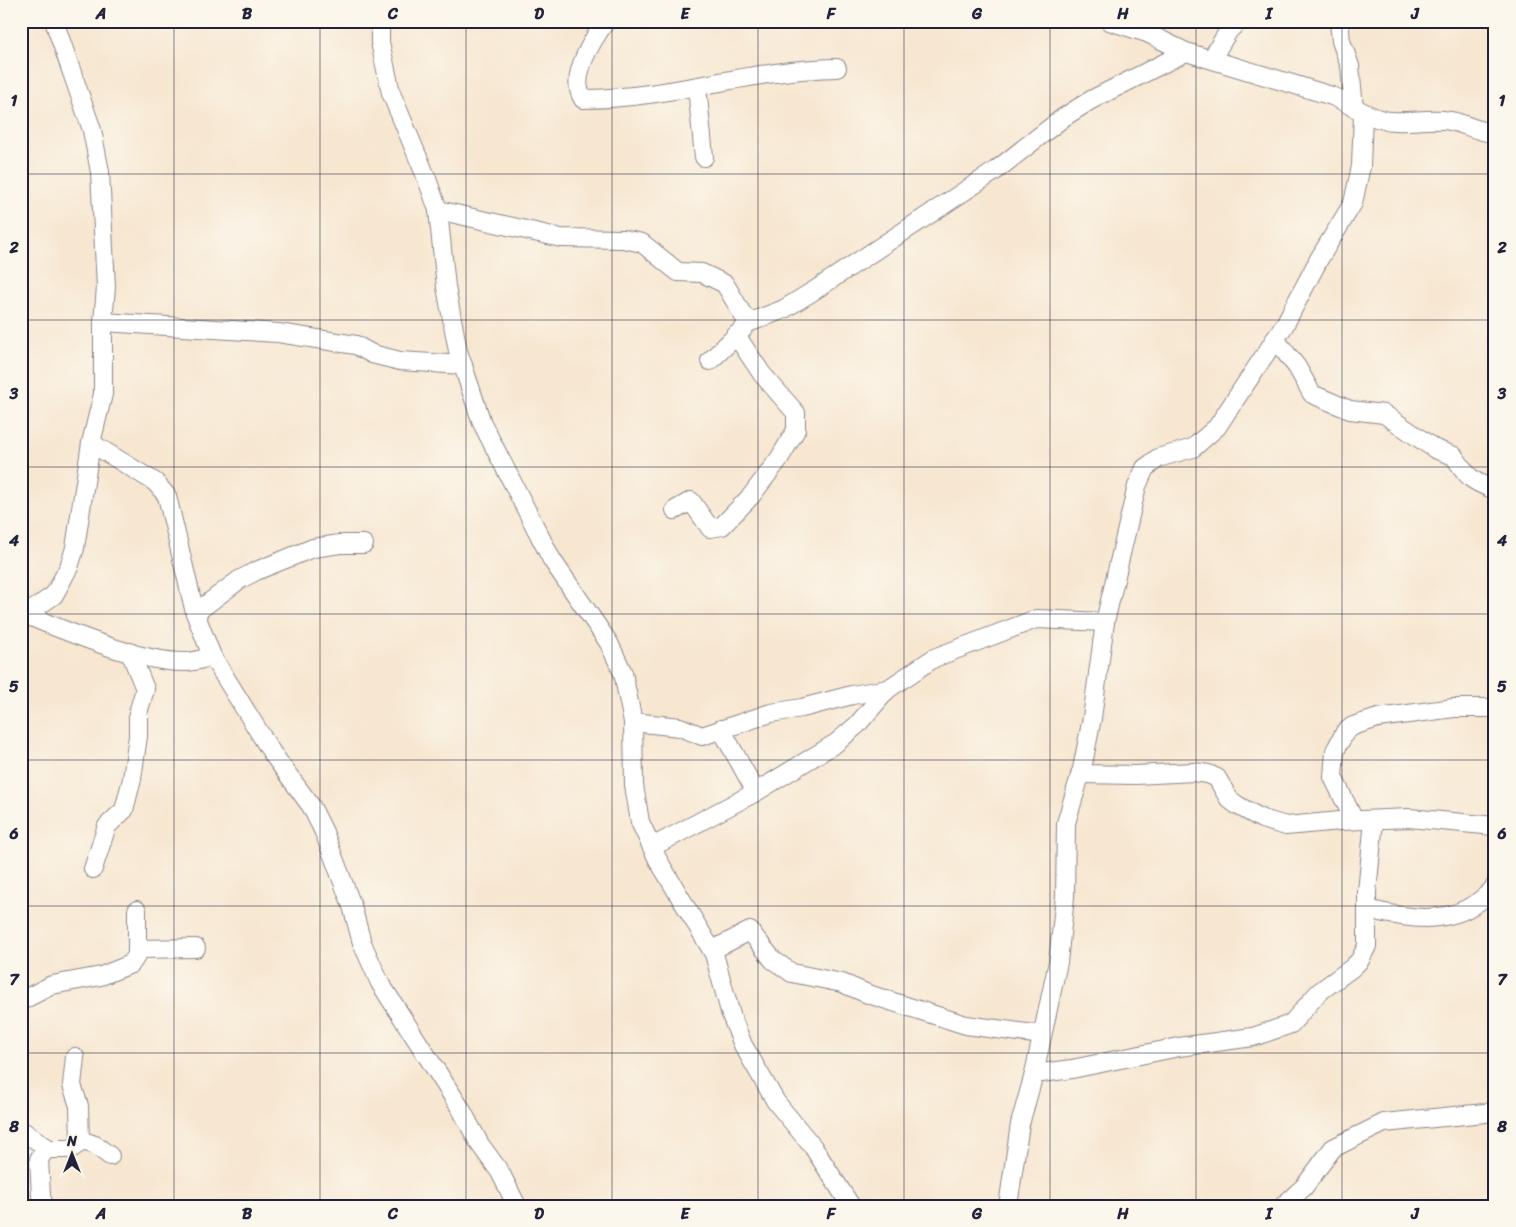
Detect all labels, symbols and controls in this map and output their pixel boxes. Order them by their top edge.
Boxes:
text: A [95,0,106,28]
text: B [242,0,253,28]
text: C [387,0,399,28]
text: D [534,0,544,28]
text: E [681,0,691,28]
text: F [826,0,837,28]
text: G [971,0,983,28]
text: H [1116,0,1129,28]
text: I [1265,0,1274,28]
text: J [1410,0,1420,28]
text: 1 [11,86,18,115]
text: 1 [1499,86,1506,115]
text: 2 [8,233,19,262]
text: 2 [1496,233,1507,262]
text: 3 [9,379,19,408]
text: 3 [1497,379,1507,408]
text: 4 [8,526,19,555]
text: 4 [1496,526,1507,555]
text: 5 [9,672,19,701]
text: 5 [1497,672,1507,701]
text: 6 [8,819,19,848]
text: 6 [1496,819,1507,848]
text: 7 [9,965,20,994]
text: 7 [1497,965,1508,994]
text: 8 [8,1112,19,1141]
text: 8 [1496,1112,1507,1141]
text: N [66,1129,77,1154]
north arrow [48,1130,98,1180]
text: A [95,1199,106,1227]
text: B [242,1199,253,1227]
text: C [387,1199,399,1227]
text: D [534,1199,544,1227]
text: E [681,1199,691,1227]
text: F [826,1199,837,1227]
text: G [971,1199,983,1227]
text: H [1116,1199,1129,1227]
text: I [1265,1199,1274,1227]
text: J [1410,1199,1420,1227]

